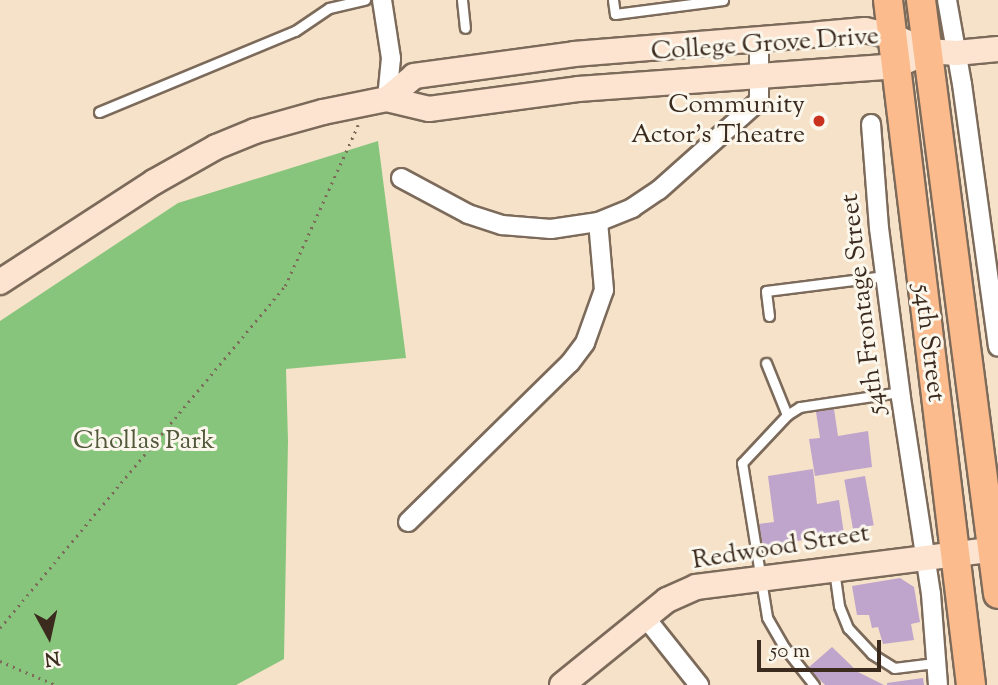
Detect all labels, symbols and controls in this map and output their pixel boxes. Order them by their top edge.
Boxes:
street label: College Grove Drive [650,21,880,69]
place label: Community Actor's Theatre [631,90,805,152]
marker: Community Actor's Theatre [811,113,827,129]
street label: 54th Frontage Street [835,192,893,416]
street label: 54th Street [905,282,951,404]
park label: Chollas Park [73,426,215,458]
street label: Redwood Street [690,519,872,577]
north arrow [14,601,84,671]
scale bar [760,626,884,670]
text: 50 m [770,637,810,667]
text: N [43,643,61,672]

